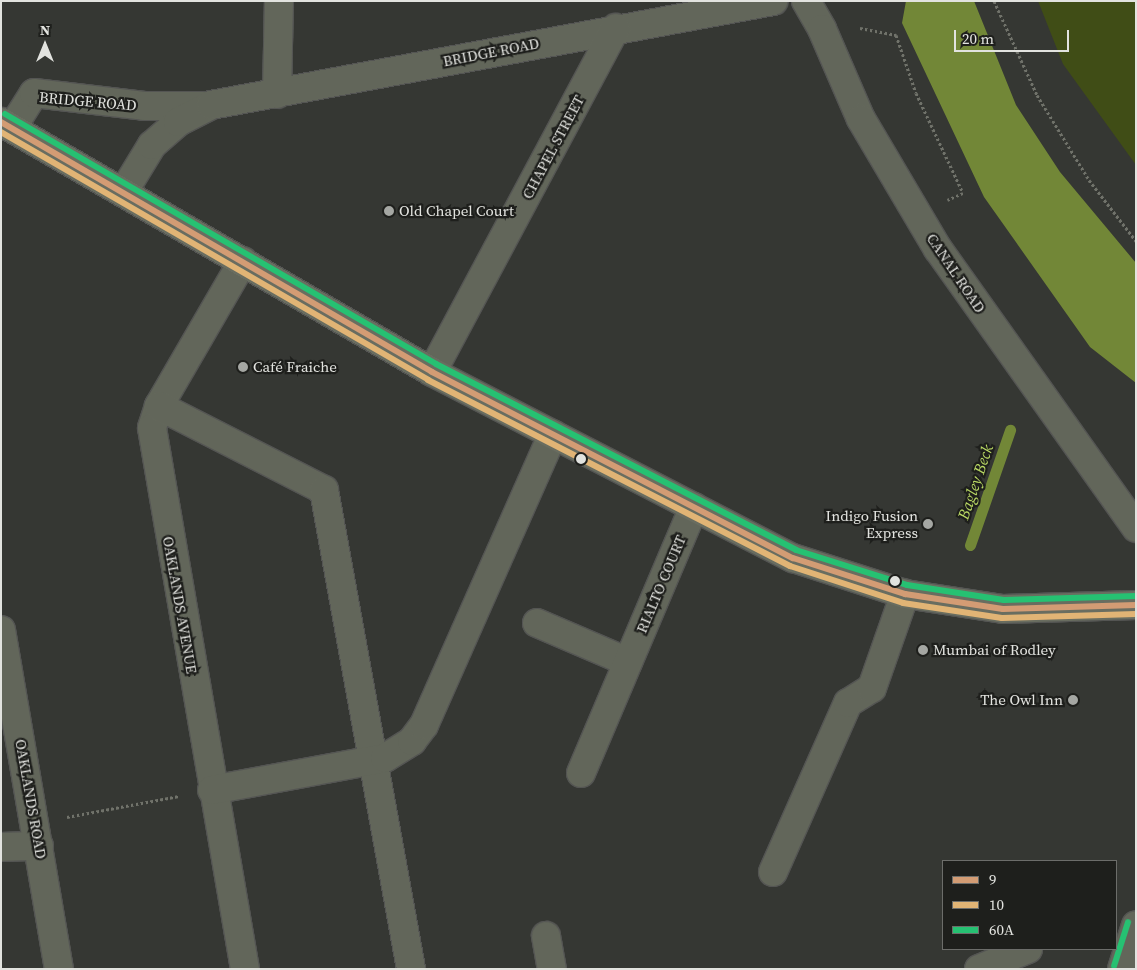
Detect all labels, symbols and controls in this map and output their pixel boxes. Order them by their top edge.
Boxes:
north arrow [20,20,70,70]
text: N [40,20,50,40]
scale bar [957,20,1072,52]
text: 20 m [962,28,994,49]
street label: BRIDGE ROAD [441,34,541,70]
street label: BRIDGE ROAD [39,88,137,114]
street label: CHAPEL STREET [518,92,588,202]
place label: Old Chapel Court [399,202,514,220]
marker: Old Chapel Court [383,205,395,217]
street label: CANAL ROAD [923,230,989,316]
place label: Café Fraiche [253,358,337,376]
marker: Café Fraiche [237,361,249,373]
water label: Bagley Beck [953,442,997,522]
unlabelled marker [576,454,586,464]
place label: Indigo Fusion Express [826,506,918,541]
marker: Indigo Fusion Express [922,518,934,530]
street label: RIALTO COURT [632,532,690,636]
street label: OAKLANDS AVENUE [159,535,201,675]
unlabelled marker [890,576,900,586]
place label: Mumbai of Rodley [933,641,1056,659]
marker: Mumbai of Rodley [917,644,929,656]
place label: The Owl Inn [980,691,1063,709]
marker: The Owl Inn [1067,694,1079,706]
street label: OAKLANDS ROAD [12,738,50,860]
legend [942,860,1117,950]
text: 9 [989,869,997,890]
text: 10 [989,894,1004,915]
text: 60A [989,919,1014,940]

